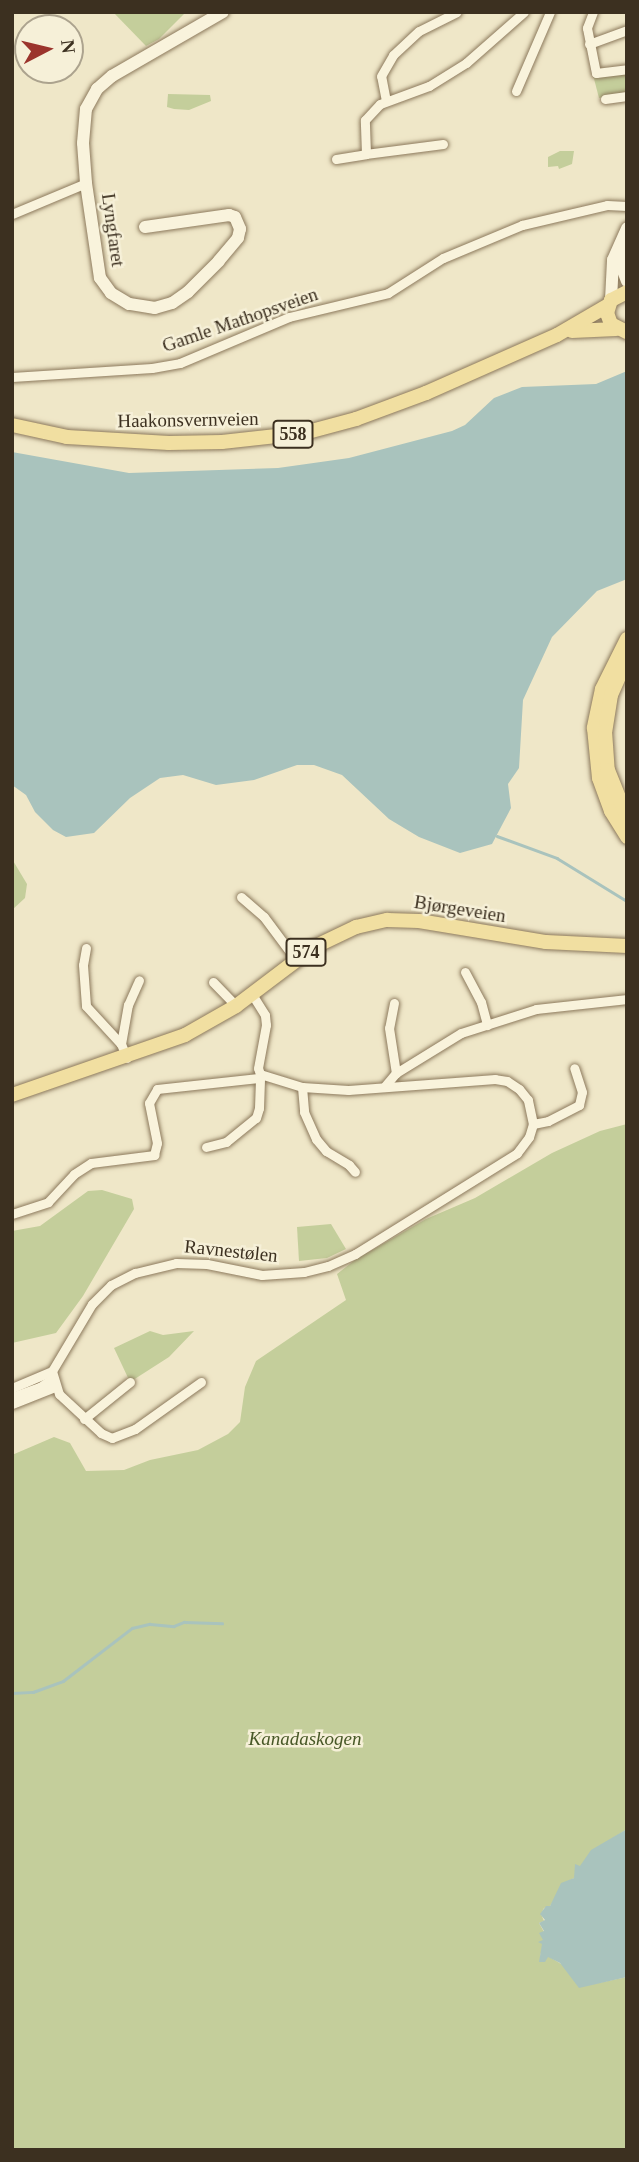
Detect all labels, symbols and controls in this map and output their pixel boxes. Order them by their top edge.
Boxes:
north arrow [14,14,84,84]
text: N [57,39,80,55]
street label: Lyngfaret [97,192,129,268]
street label: Gamle Mathopsveien [159,283,321,357]
street label: Haakonsvernveien [117,407,259,433]
road number: 558 [272,420,314,448]
street label: Bjørgeveien [413,891,507,927]
road number: 574 [285,937,327,967]
street label: Ravnestølen [183,1235,279,1267]
park label: Kanadaskogen [249,1728,361,1750]

